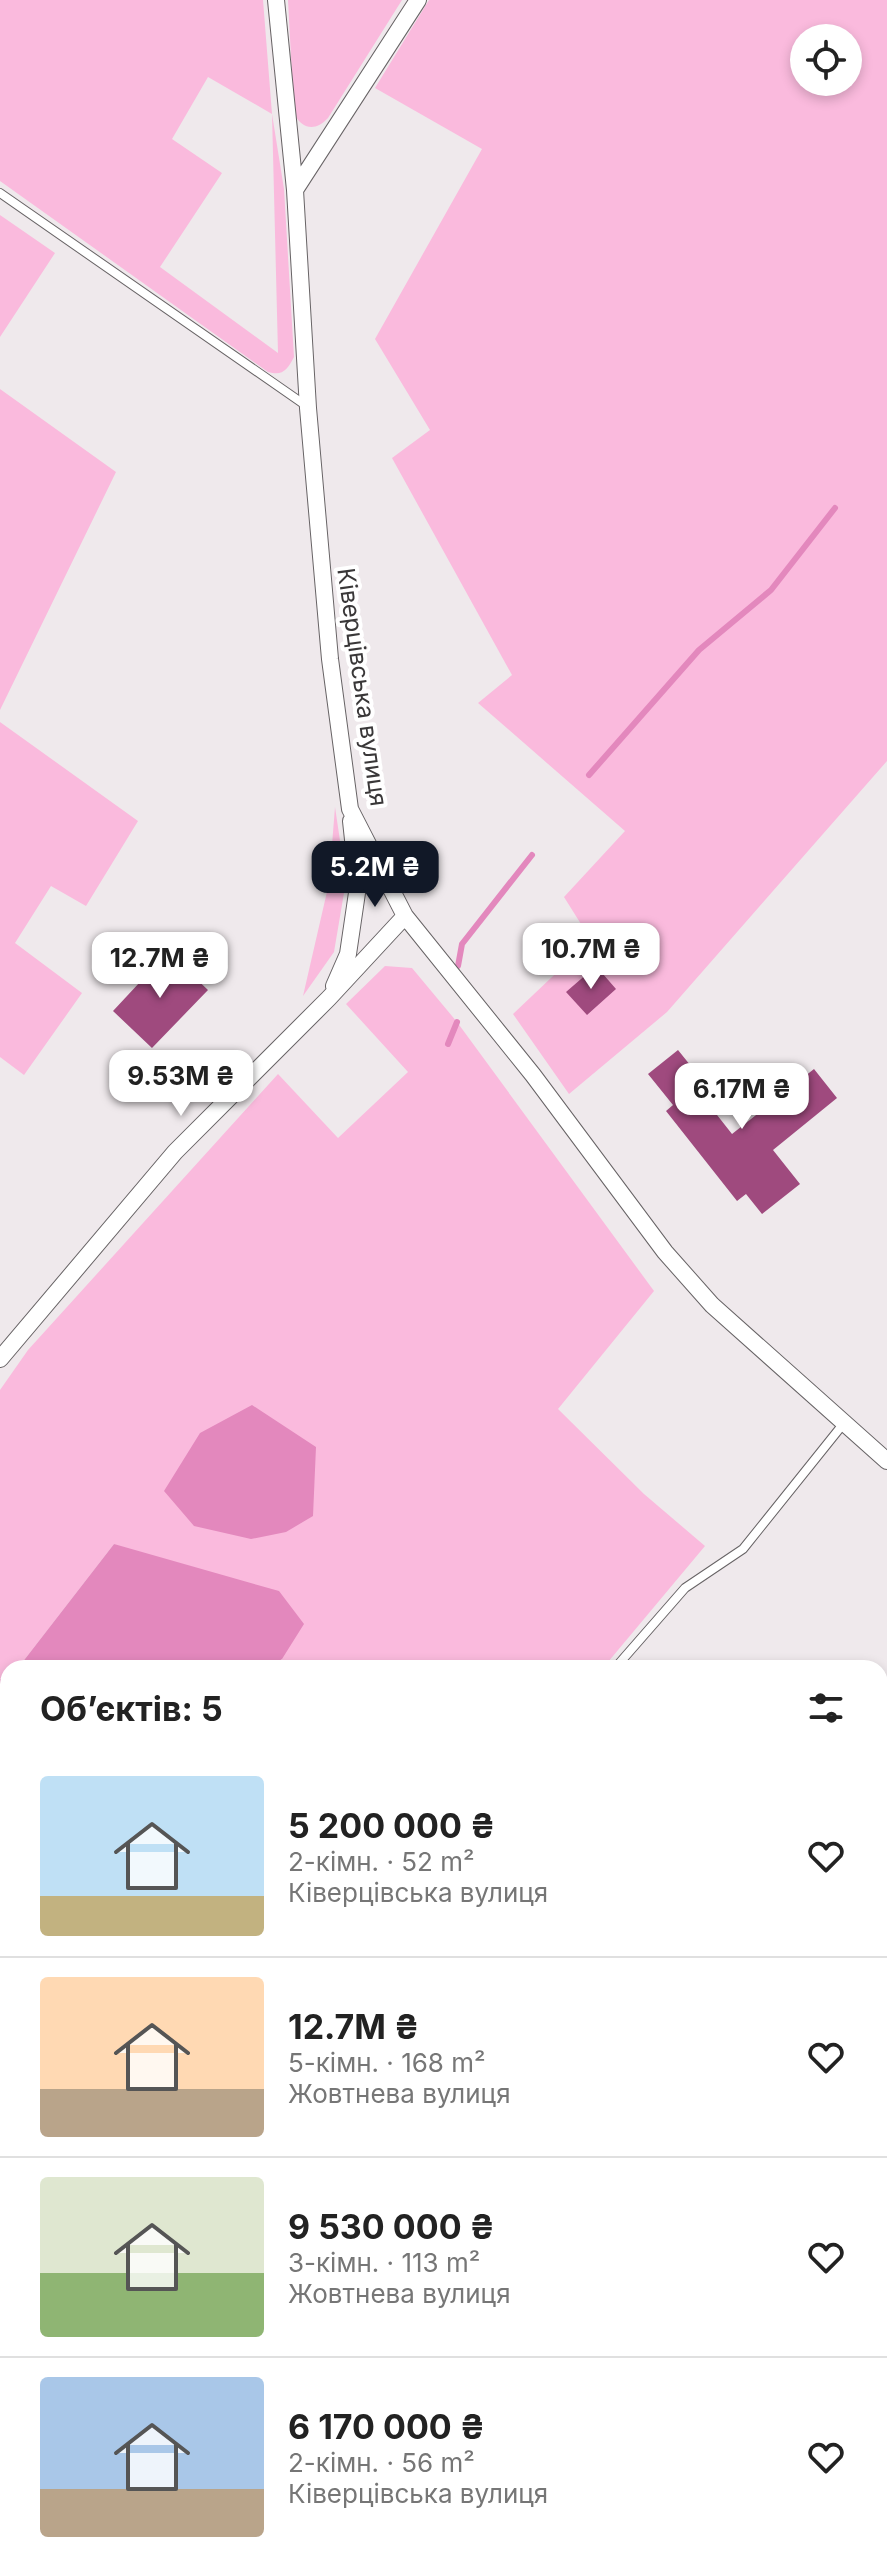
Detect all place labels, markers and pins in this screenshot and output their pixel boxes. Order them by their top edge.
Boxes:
pin: 5.2M ₴ [310,841,440,909]
pin: 10.7M ₴ [517,923,665,991]
pin: 12.7M ₴ [86,932,234,1000]
pin: 9.53M ₴ [107,1050,255,1118]
pin: 6.17M ₴ [668,1063,816,1131]

